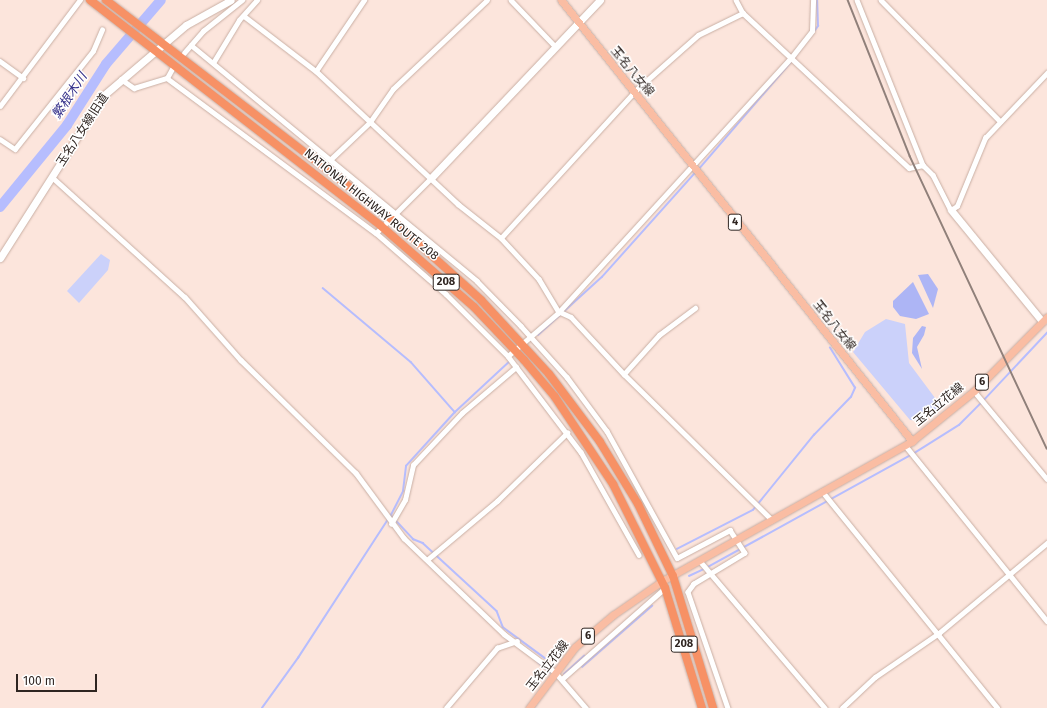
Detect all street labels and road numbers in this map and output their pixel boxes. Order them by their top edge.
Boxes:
street label: 玉名八女線 [607,44,657,100]
street label: 玉名八女線旧道 [54,91,112,169]
street label: NATIONAL HIGHWAY ROUTE 208 [301,146,441,264]
road number: 4 [727,213,743,231]
road number: 208 [432,273,460,291]
street label: 玉名八女線 [810,298,858,354]
road number: 6 [974,373,990,391]
street label: 玉名立花線 [911,381,967,429]
road number: 6 [580,627,596,645]
road number: 208 [670,635,698,653]
street label: 玉名立花線 [524,638,572,694]

